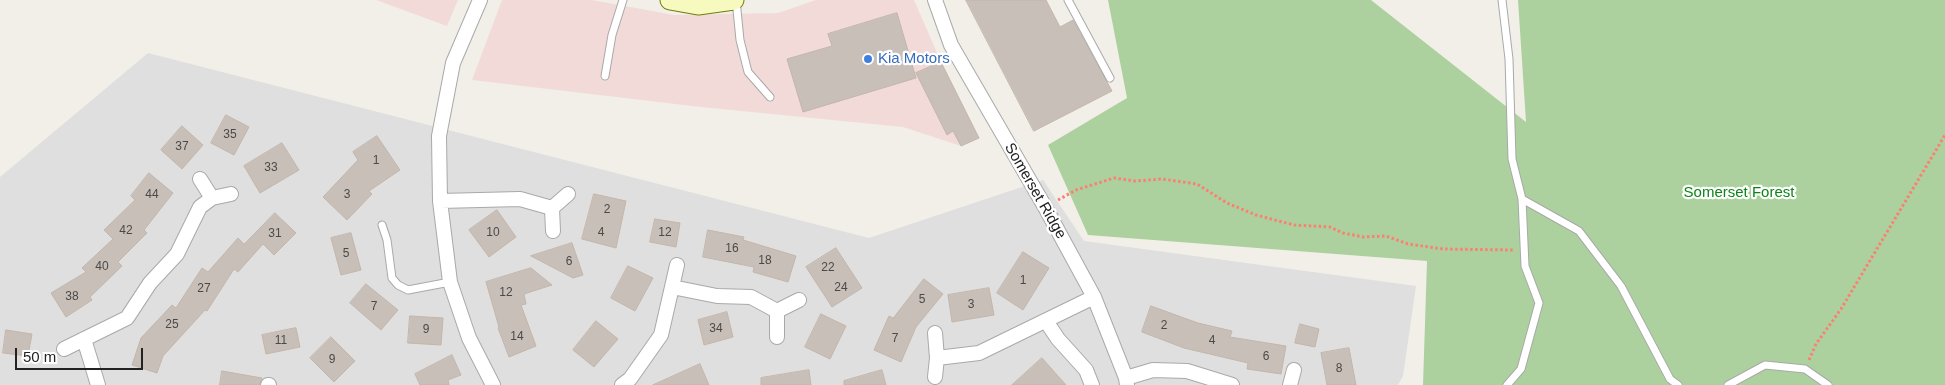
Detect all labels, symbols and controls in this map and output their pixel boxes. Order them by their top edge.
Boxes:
place label: Kia Motors [878,50,950,68]
marker: Kia Motors [862,53,874,65]
house number: 35 [223,128,237,142]
house number: 37 [175,140,189,154]
street label: Somerset Ridge [1000,140,1070,242]
house number: 1 [373,154,379,168]
house number: 33 [264,161,278,175]
park label: Somerset Forest [1684,184,1794,202]
house number: 44 [145,188,159,202]
house number: 3 [344,188,350,202]
house number: 2 [604,203,610,217]
house number: 42 [119,224,133,238]
house number: 10 [486,226,500,240]
house number: 4 [598,226,604,240]
house number: 12 [658,226,672,240]
house number: 31 [268,227,282,241]
house number: 16 [725,242,739,256]
house number: 5 [343,247,349,261]
house number: 18 [758,254,772,268]
house number: 6 [566,255,572,269]
house number: 40 [95,260,109,274]
house number: 22 [821,261,835,275]
house number: 1 [1020,274,1026,288]
house number: 24 [834,281,848,295]
house number: 27 [197,282,211,296]
house number: 12 [499,286,513,300]
house number: 38 [65,290,79,304]
house number: 5 [919,293,925,307]
house number: 3 [968,298,974,312]
house number: 7 [371,300,377,314]
house number: 25 [165,318,179,332]
house number: 2 [1161,319,1167,333]
house number: 34 [709,322,723,336]
house number: 9 [423,323,429,337]
house number: 14 [510,330,524,344]
house number: 7 [892,332,898,346]
house number: 11 [275,334,287,348]
house number: 4 [1209,334,1215,348]
scale bar [18,338,145,370]
text: 50 m [23,348,56,365]
house number: 6 [1263,350,1269,364]
house number: 9 [329,353,335,367]
house number: 8 [1336,362,1342,376]

